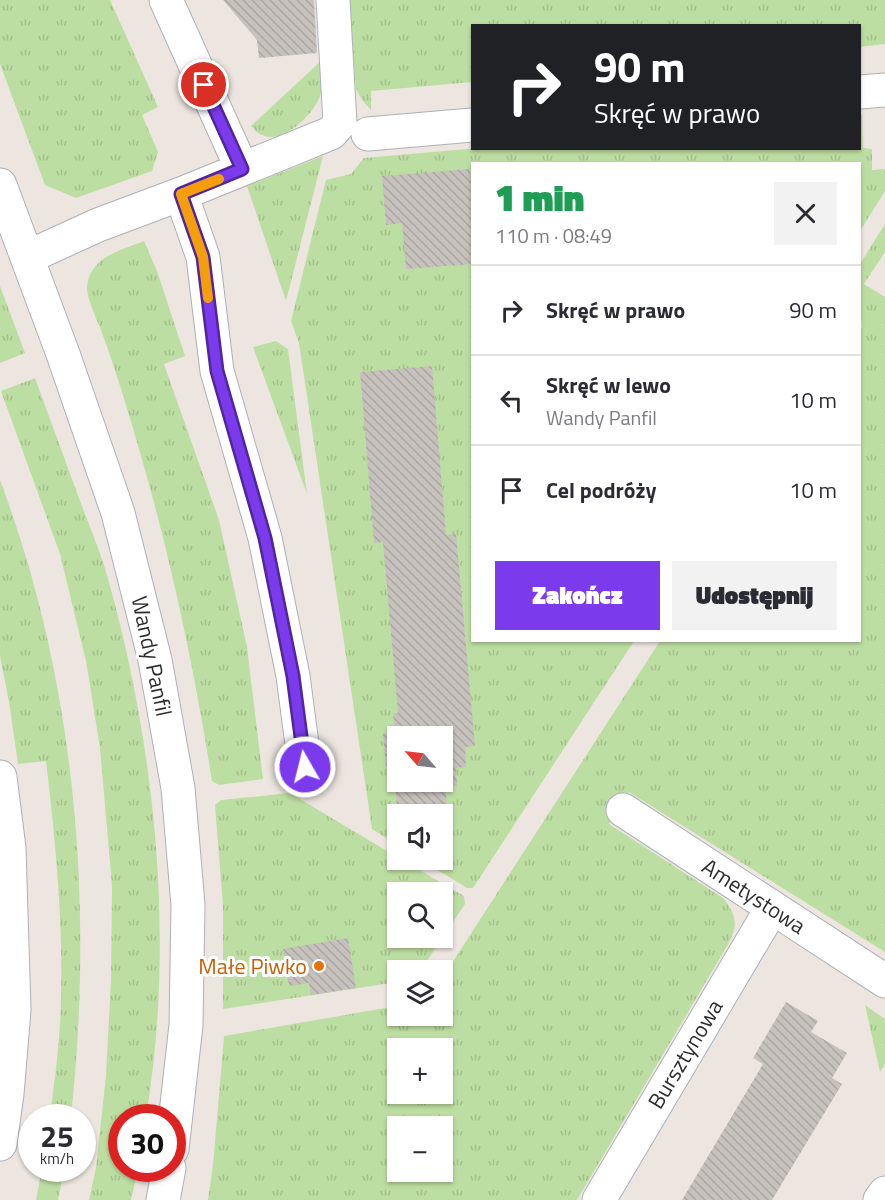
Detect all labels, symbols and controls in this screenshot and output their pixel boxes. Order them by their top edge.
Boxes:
text: 90 m [594,34,686,98]
icon: right [495,48,573,126]
pin [178,59,229,110]
icon: arrive [187,68,220,101]
text: Skręć w prawo [594,92,760,133]
text: 1 min [495,170,584,225]
button: close [774,182,837,245]
text: 110 m · 08:49 [495,220,612,251]
text: Skręć w prawo [546,293,685,327]
text: 90 m [789,293,837,327]
icon: right [495,294,528,327]
text: Skręć w lewo [546,368,671,402]
text: 10 m [789,383,837,417]
icon: left [495,384,528,417]
text: Wandy Panfil [546,402,657,433]
text: Cel podróży [546,473,656,507]
text: 10 m [789,473,837,507]
icon: arrive [495,474,528,507]
button: Zakończ [495,561,660,630]
button: Udostępnij [672,561,837,630]
street label: Wandy Panfil [123,593,181,719]
north arrow [387,726,453,792]
map controls [387,726,453,1182]
position arrow [273,735,337,799]
button: sound [387,804,453,870]
street label: Ametystowa [695,850,813,942]
button: search [387,882,453,948]
place label: Małe Piwko [198,949,307,983]
marker: Małe Piwko [312,959,326,973]
button: layers [387,960,453,1026]
street label: Bursztynowa [639,993,731,1115]
button: + [387,1038,453,1104]
speed limit sign: 30 [108,1104,186,1182]
text: 25 [40,1113,74,1159]
button: − [387,1116,453,1182]
text: km/h [40,1147,74,1170]

